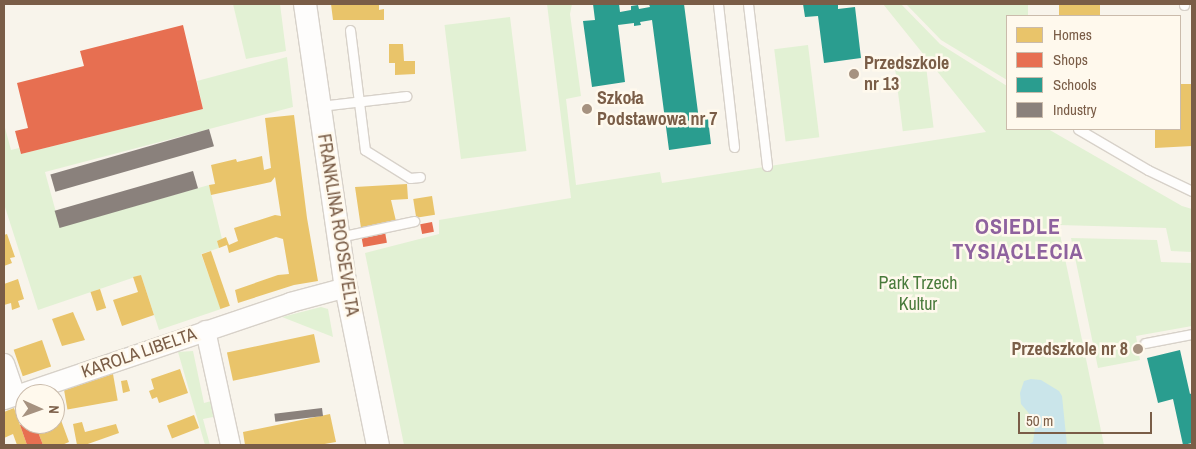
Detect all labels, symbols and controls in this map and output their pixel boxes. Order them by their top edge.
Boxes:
legend [1006,15,1181,130]
text: Homes [1053,24,1092,45]
text: Shops [1053,49,1088,70]
place label: Przedszkole nr 13 [864,53,949,96]
marker: Przedszkole nr 13 [848,68,860,80]
text: Schools [1053,74,1097,95]
place label: Szkoła Podstawowa nr 7 [597,88,718,130]
text: Industry [1053,99,1097,120]
marker: Szkoła Podstawowa nr 7 [581,103,593,115]
street label: FRANKLINA ROOSEVELTA [313,132,363,318]
district label: OSIEDLE TYSIĄCLECIA [951,213,1085,264]
park label: Park Trzech Kultur [878,273,958,316]
street label: KAROLA LIBELTA [78,323,200,383]
place label: Przedszkole nr 8 [1012,338,1128,360]
marker: Przedszkole nr 8 [1132,343,1144,355]
north arrow [15,384,65,434]
scale bar [1021,402,1155,434]
text: N [45,405,63,414]
text: 50 m [1026,410,1053,431]

